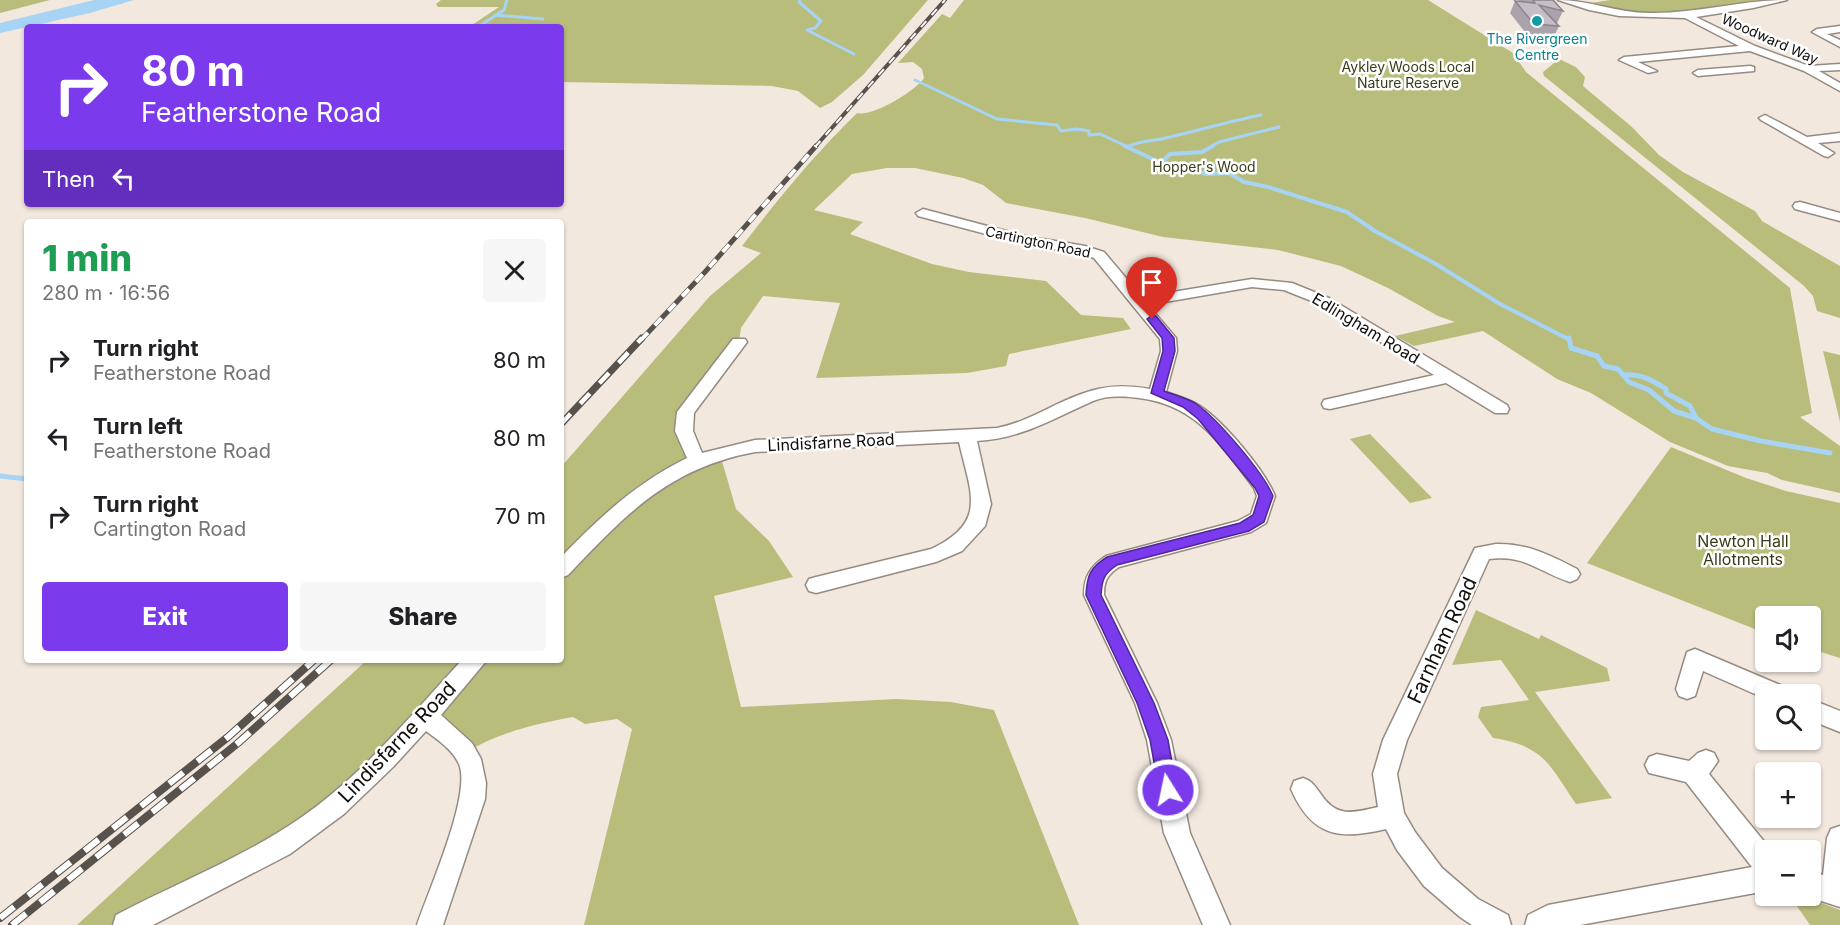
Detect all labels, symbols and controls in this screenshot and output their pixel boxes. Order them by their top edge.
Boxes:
street label: Woodward Way [1719,10,1821,67]
marker: The Rivergreen Centre [1530,14,1544,28]
place label: The Rivergreen Centre [1487,30,1587,63]
text: 80 m [141,45,245,96]
icon: right [42,48,120,126]
park label: Aykley Woods Local Nature Reserve [1342,58,1474,91]
text: Featherstone Road [141,96,381,129]
park label: Hopper's Wood [1152,158,1256,175]
icon: left [107,162,140,195]
text: Then [42,166,95,192]
street label: Cartington Road [984,222,1092,261]
text: 1 min [42,236,132,280]
button: close [483,239,546,302]
pin [1126,257,1177,319]
icon: arrive [1135,266,1168,299]
text: 280 m · 16:56 [42,281,170,305]
street label: Edlingham Road [1309,288,1423,368]
text: Turn right [93,335,199,361]
icon: right [42,344,75,377]
text: 80 m [493,347,546,373]
text: Featherstone Road [93,361,271,385]
text: Turn left [93,413,183,439]
icon: left [42,422,75,455]
text: 80 m [493,425,546,451]
street label: Lindisfarne Road [767,429,895,455]
text: Featherstone Road [93,439,271,463]
text: Turn right [93,491,199,517]
icon: right [42,500,75,533]
text: 70 m [495,503,546,529]
text: Cartington Road [93,517,246,541]
park label: Newton Hall Allotments [1697,531,1789,569]
street label: Farnham Road [1402,573,1482,707]
button: Exit [42,582,288,651]
button: Share [300,582,546,651]
map controls [1755,606,1821,906]
button: sound [1755,606,1821,672]
street label: Lindisfarne Road [333,676,461,808]
button: search [1755,684,1821,750]
position arrow [1136,758,1200,822]
button: + [1755,762,1821,828]
button: − [1755,840,1821,906]

